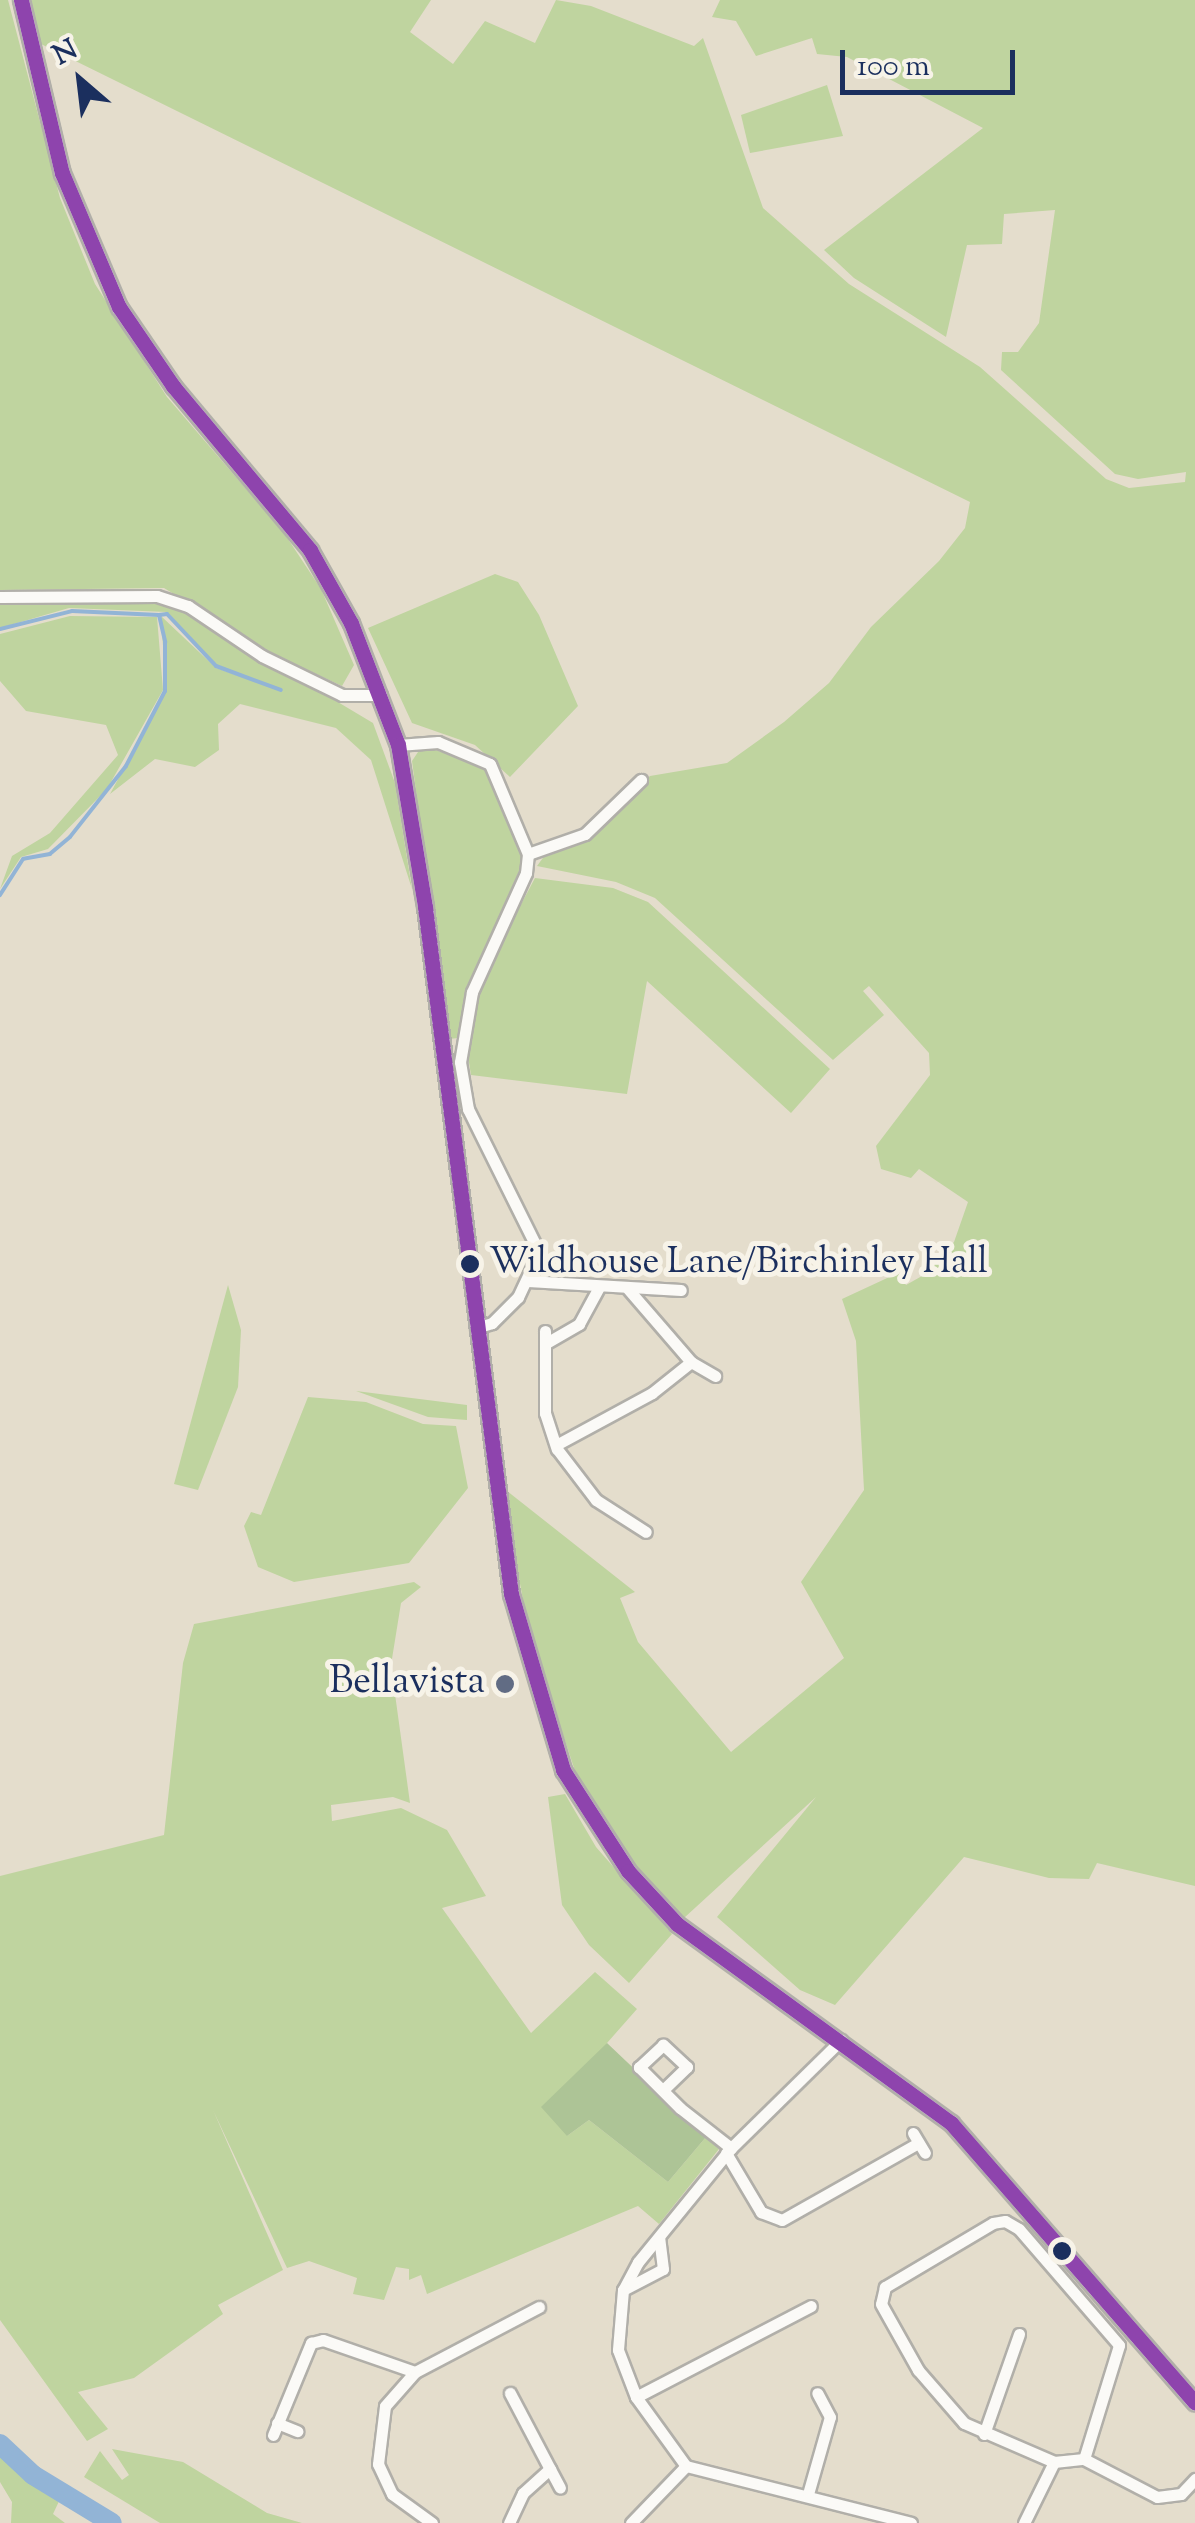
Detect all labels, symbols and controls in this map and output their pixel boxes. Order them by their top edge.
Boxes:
north arrow [30,30,130,130]
scale bar [845,30,1020,92]
text: N [47,31,85,76]
text: 100 m [857,46,930,89]
place label: Wildhouse Lane/Birchinley Hall [489,1242,988,1286]
marker: Wildhouse Lane/Birchinley Hall [460,1254,480,1274]
place label: Bellavista [329,1661,485,1707]
marker: Bellavista [494,1673,516,1695]
unlabelled marker [1052,2241,1072,2261]

